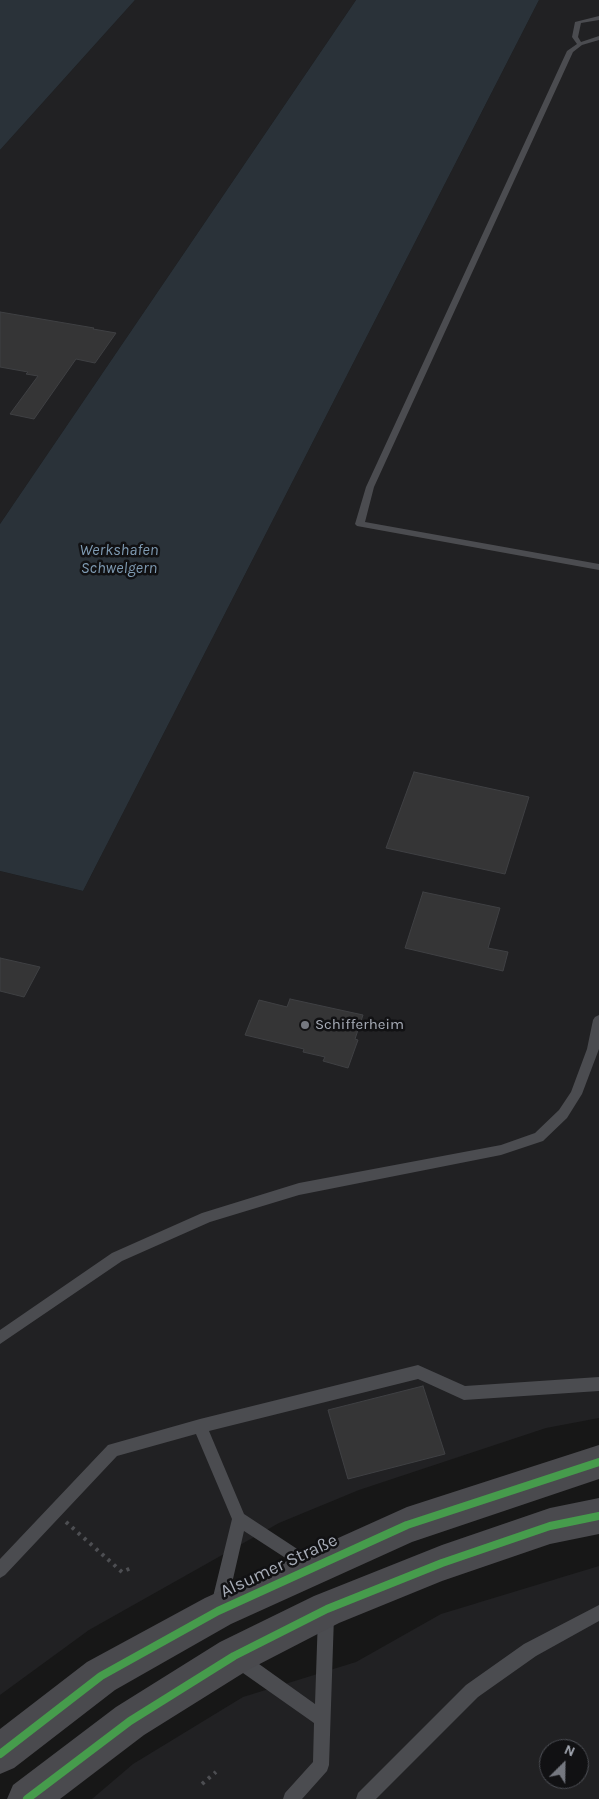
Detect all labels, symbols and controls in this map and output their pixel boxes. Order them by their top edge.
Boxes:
water label: Werkshafen Schwelgern [80,540,158,578]
place label: Schifferheim [315,1016,404,1034]
marker: Schifferheim [299,1019,311,1031]
street label: Alsumer Straße [217,1529,341,1603]
north arrow [539,1739,589,1789]
text: N [562,1741,578,1760]

